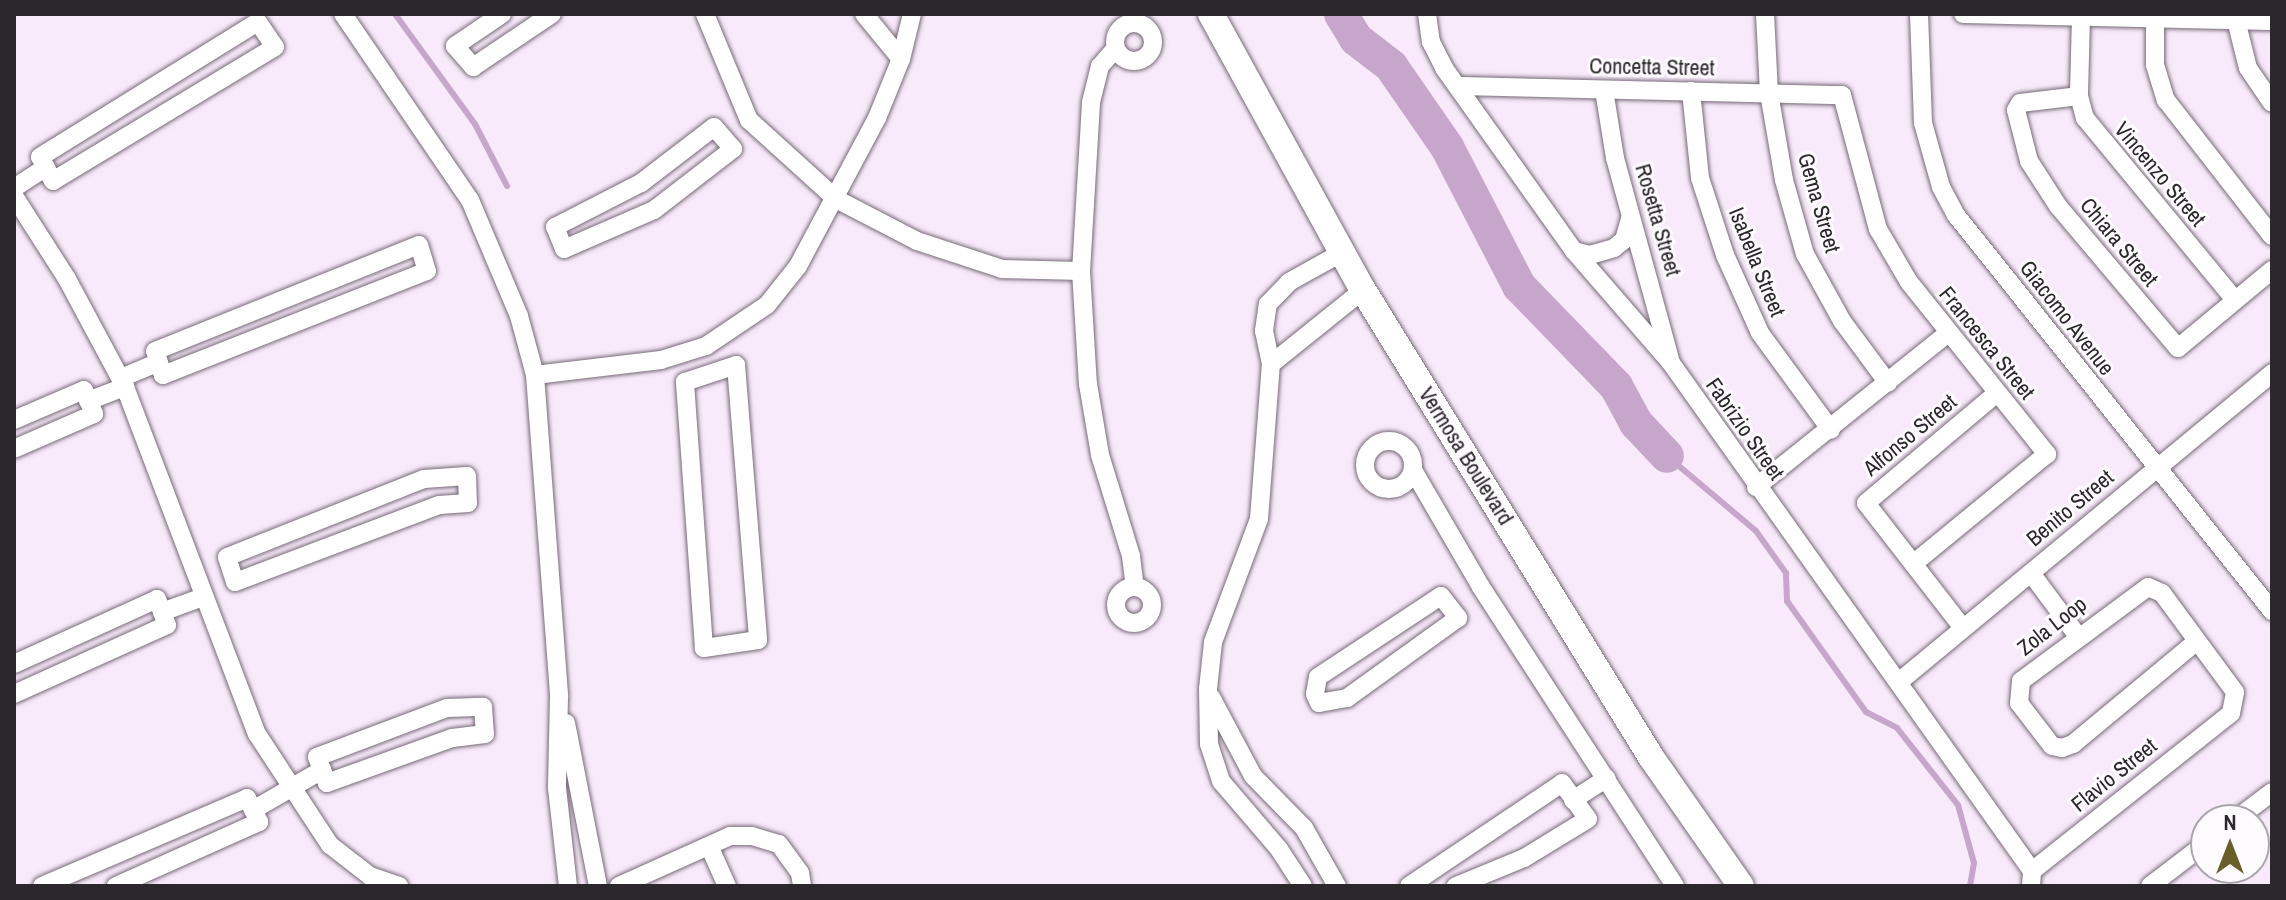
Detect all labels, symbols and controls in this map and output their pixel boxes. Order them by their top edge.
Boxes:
street label: Concetta Street [1589,53,1715,81]
street label: Vincenzo Street [2109,116,2211,232]
street label: Gema Street [1792,150,1846,256]
street label: Rosetta Street [1629,161,1687,279]
street label: Chiara Street [2074,192,2164,292]
street label: Isabella Street [1723,204,1791,320]
street label: Giacomo Avenue [2014,255,2120,381]
street label: Francesca Street [1934,281,2040,405]
street label: Fabrizio Street [1700,373,1790,485]
street label: Vermosa Boulevard [1413,382,1519,530]
street label: Alfonso Street [1858,388,1962,482]
street label: Benito Street [2021,464,2119,552]
street label: Zola Loop [2012,591,2092,661]
street label: Flavio Street [2066,733,2162,817]
north arrow [2190,804,2270,884]
text: N [2223,807,2237,837]

